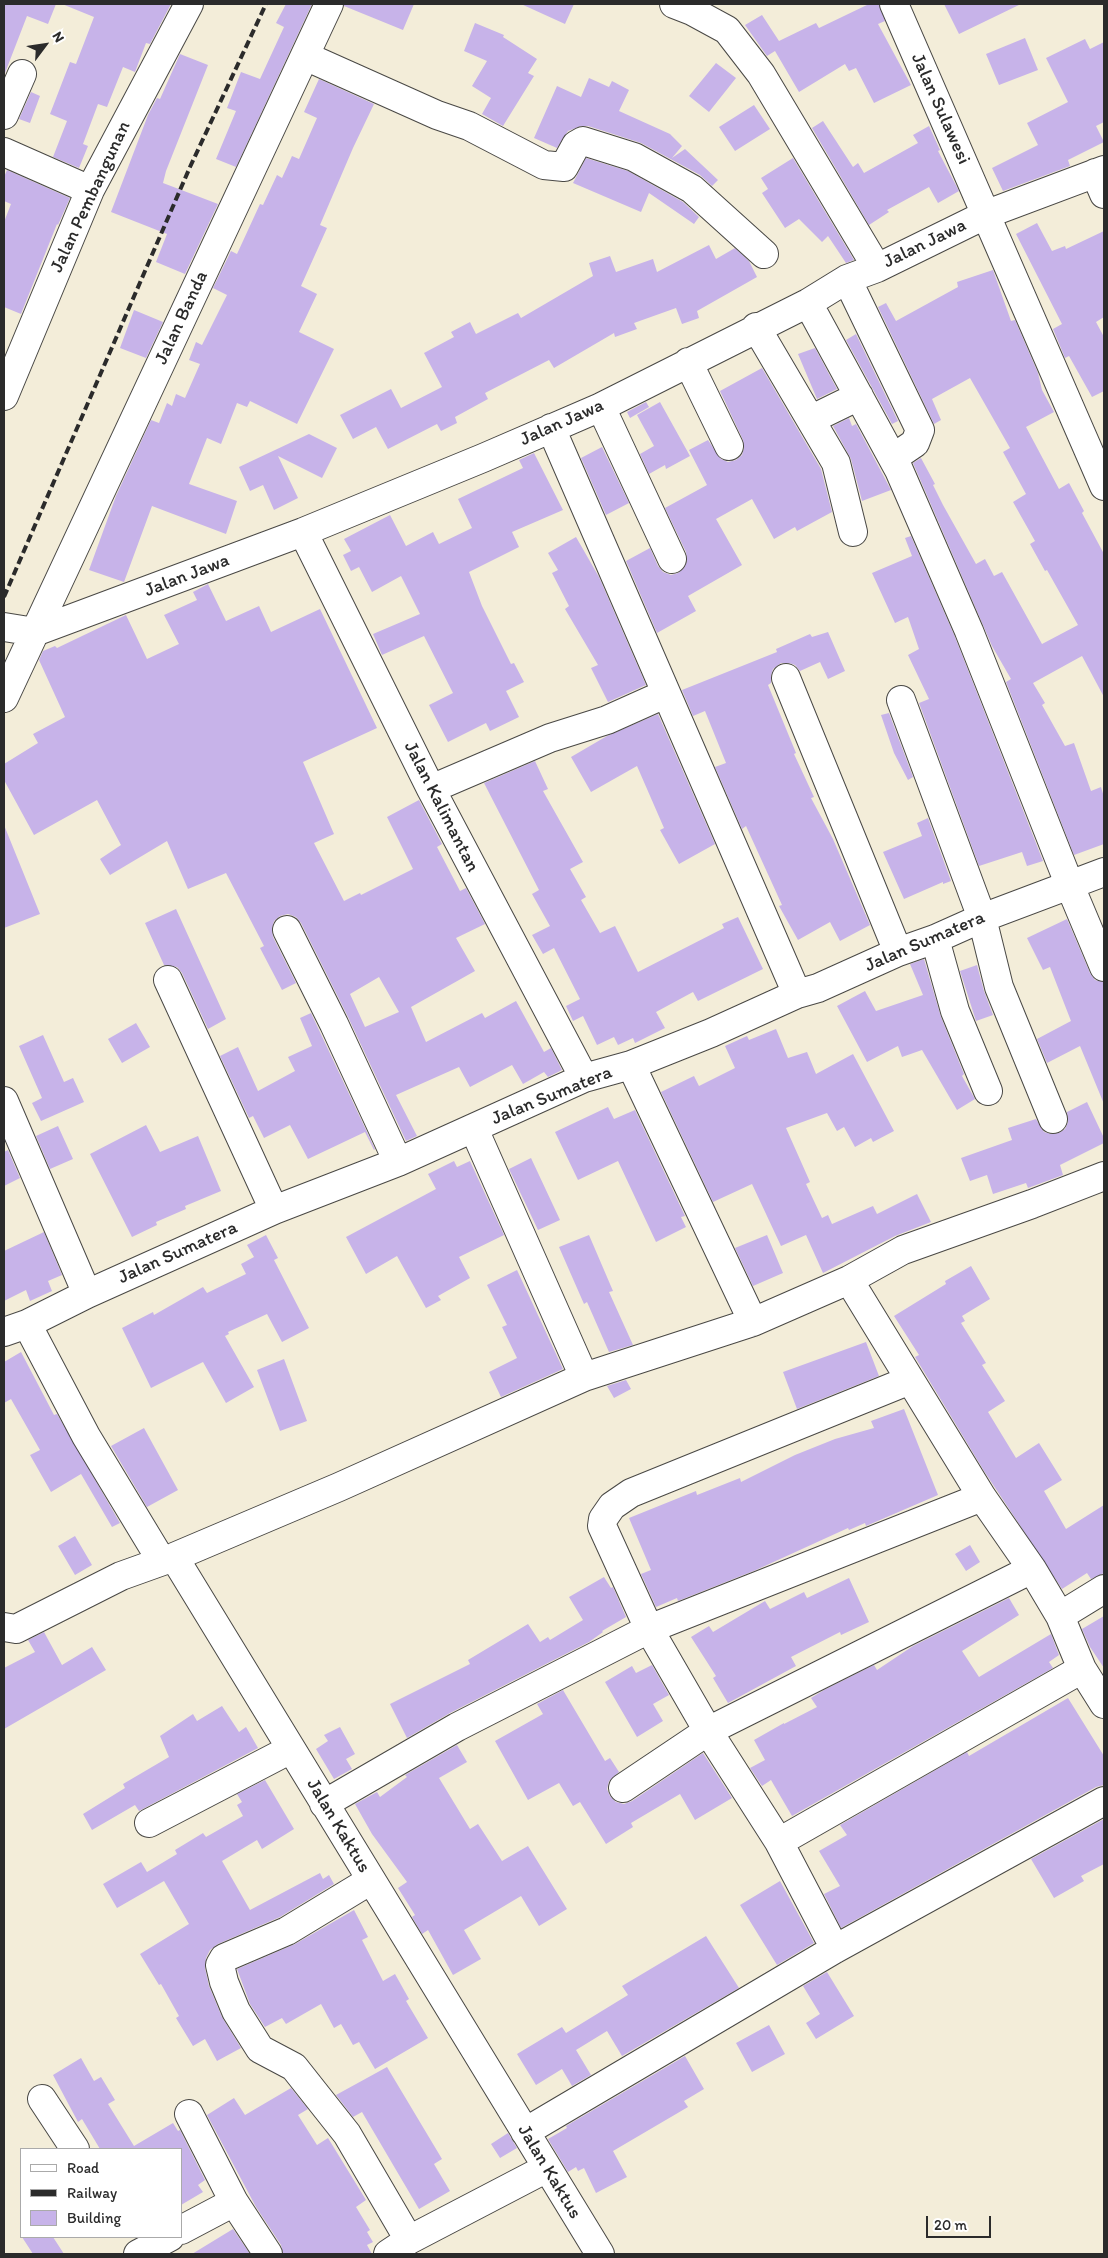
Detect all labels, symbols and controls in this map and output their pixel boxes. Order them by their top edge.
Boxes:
north arrow [20,20,70,70]
text: N [49,29,68,45]
street label: Jalan Sulawesi [905,50,975,168]
street label: Jalan Pembangunan [46,118,136,276]
street label: Jalan Jawa [880,214,970,274]
street label: Jalan Banda [150,268,214,368]
street label: Jalan Jawa [517,394,607,452]
street label: Jalan Jawa [141,549,233,603]
street label: Jalan Kalimantan [398,738,484,876]
street label: Jalan Sumatera [862,906,988,978]
street label: Jalan Sumatera [488,1061,616,1131]
street label: Jalan Sumatera [115,1217,241,1289]
street label: Jalan Kaktus [301,1775,375,1877]
street label: Jalan Kaktus [512,2121,586,2223]
legend [20,2148,182,2238]
text: Road [67,2159,99,2177]
text: Railway [67,2184,117,2202]
scale bar [928,2206,993,2238]
text: Building [67,2209,121,2227]
text: 20 m [934,2216,967,2234]

